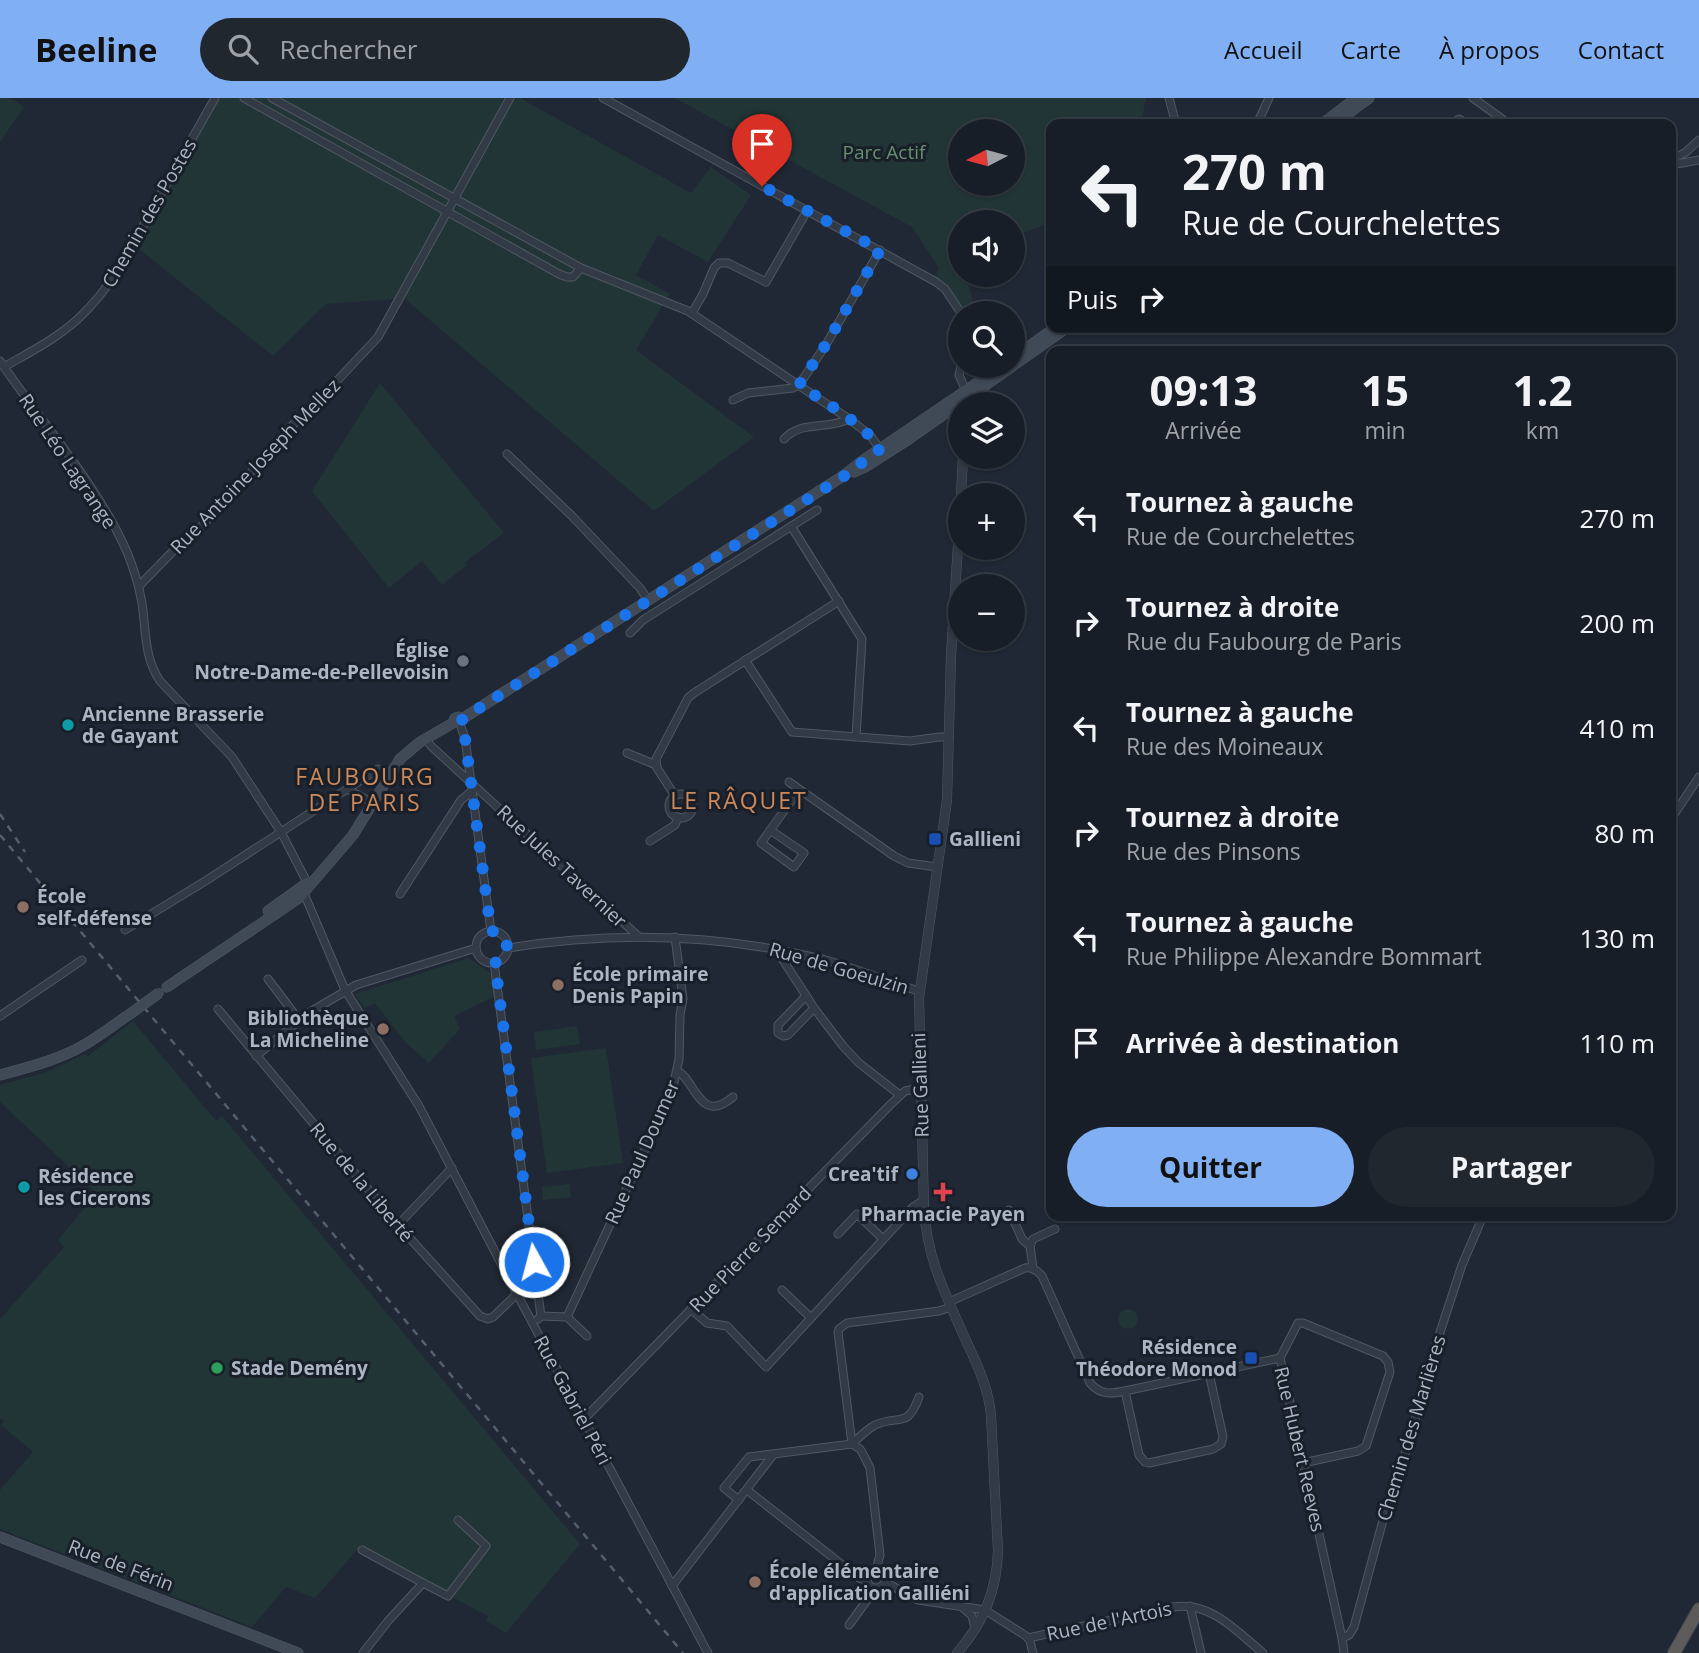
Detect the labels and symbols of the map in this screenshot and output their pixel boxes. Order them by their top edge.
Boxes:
pin [732,114,792,186]
north arrow [948,119,1026,196]
street label: Chemin des Postes [96,134,202,292]
park label: Parc Actif [843,139,927,165]
street label: Rue Antoine Joseph Mellez [164,373,346,559]
street label: Rue Léo Lagrange [13,388,123,534]
place label: Église Notre-Dame-de-Pellevoisin [195,637,449,685]
marker: Église Notre-Dame-de-Pellevoisin [455,653,471,669]
place label: Ancienne Brasserie de Gayant [82,701,264,749]
marker: Ancienne Brasserie de Gayant [60,717,76,733]
district label: FAUBOURG DE PARIS [295,760,435,818]
district label: LE RÂQUET [670,784,808,816]
street label: Rue Jules Tavernier [491,799,633,933]
place label: Gallieni [949,826,1021,852]
marker: Gallieni [927,831,943,847]
place label: École self-défense [37,883,152,931]
marker: École self-défense [15,899,31,915]
street label: Rue de Goeulzin [766,936,912,1000]
place label: École primaire Denis Papin [572,961,708,1009]
marker: École primaire Denis Papin [550,977,566,993]
place label: Bibliothèque La Micheline [247,1005,369,1053]
marker: Bibliothèque La Micheline [375,1021,391,1037]
street label: Rue Gallieni [905,1032,935,1138]
street label: Rue Paul Doumer [599,1076,686,1228]
street label: Rue de la Liberté [304,1117,420,1247]
place label: Crea'tif [828,1161,900,1187]
place label: Résidence les Cicerons [38,1163,151,1211]
marker: Crea'tif [904,1166,920,1182]
marker: Résidence les Cicerons [16,1179,32,1195]
street label: Rue Pierre Semard [683,1180,817,1318]
marker: Pharmacie Payen [935,1184,951,1200]
place label: Pharmacie Payen [861,1201,1025,1227]
position arrow [497,1225,571,1299]
street label: Rue Gabriel Péri [528,1331,618,1469]
street label: Chemin des Marlières [1370,1332,1452,1524]
place label: Résidence Théodore Monod [1076,1334,1237,1382]
marker: Résidence Théodore Monod [1243,1350,1259,1366]
place label: Stade Demény [231,1355,368,1381]
marker: Stade Demény [209,1360,225,1376]
street label: Rue Hubert Reeves [1268,1364,1332,1534]
street label: Rue de Férin [65,1533,177,1597]
place label: École élémentaire d'application Galliéni [769,1558,970,1606]
marker: École élémentaire d'application Galliéni [747,1574,763,1590]
street label: Rue de l'Artois [1044,1595,1174,1647]

